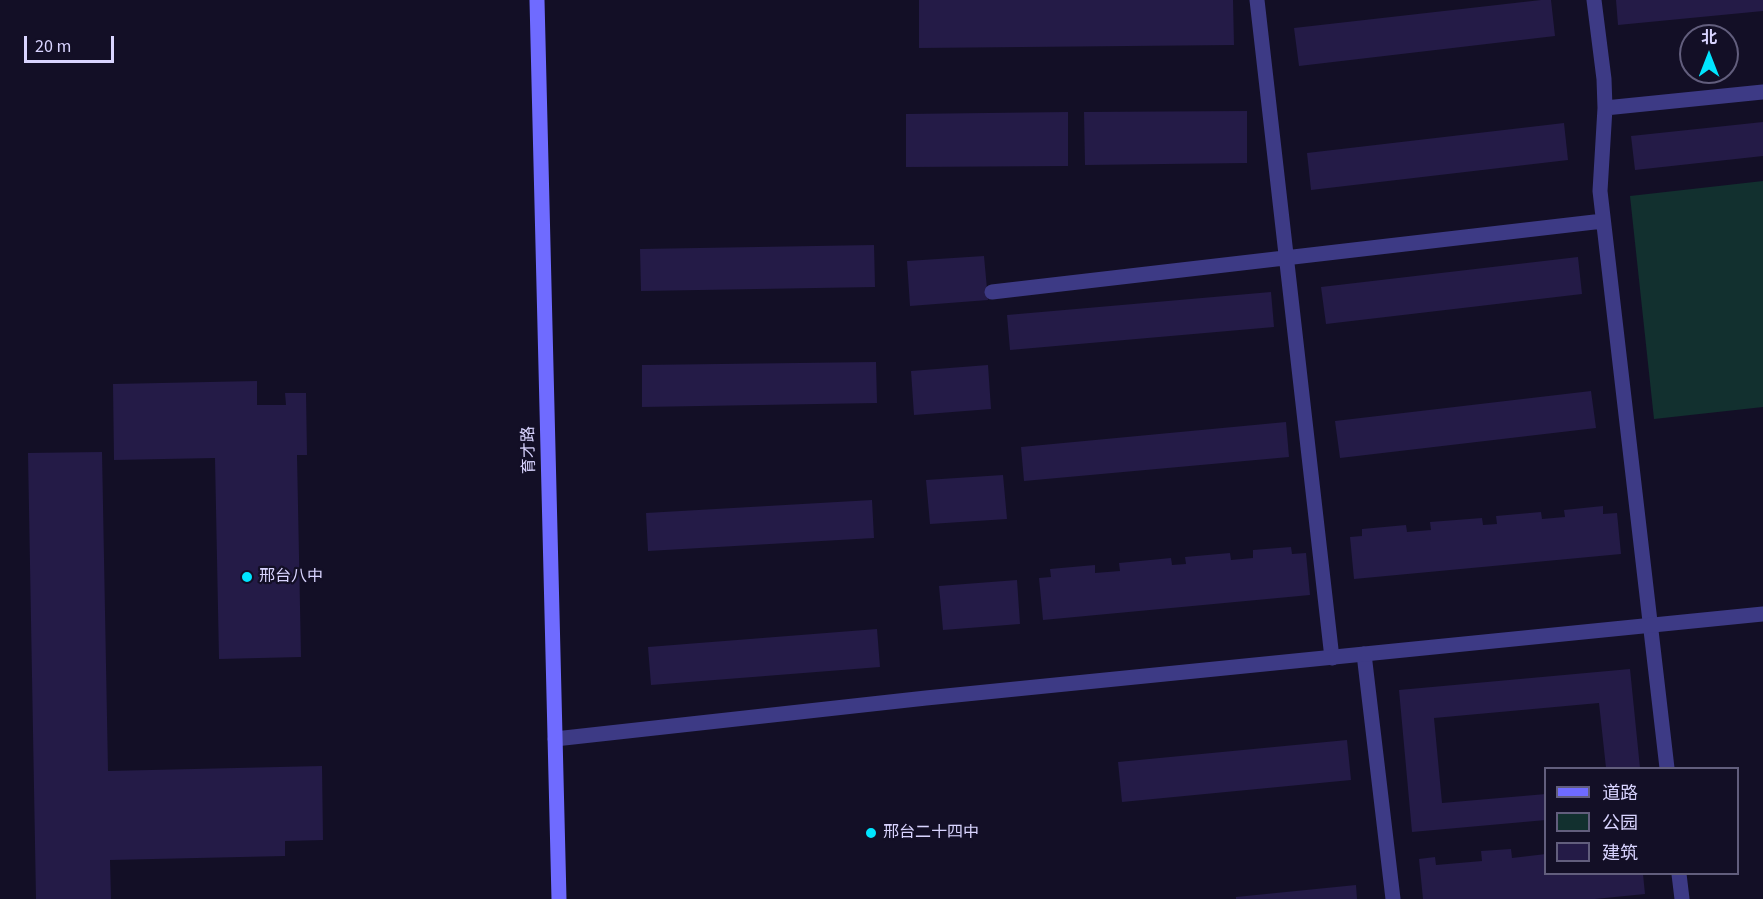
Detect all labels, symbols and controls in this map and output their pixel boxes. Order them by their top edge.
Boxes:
scale bar [27,24,117,62]
north arrow [1679,24,1739,84]
text: 北 [1701,27,1717,49]
text: 20 m [35,34,71,59]
street label: 育才路 [520,426,540,474]
place label: 邢台八中 [259,567,323,587]
marker: 邢台八中 [240,570,254,584]
legend [1544,767,1739,875]
text: 道路 [1602,781,1638,806]
text: 公园 [1602,811,1638,836]
place label: 邢台二十四中 [883,823,979,843]
marker: 邢台二十四中 [864,826,878,840]
text: 建筑 [1602,841,1638,866]

